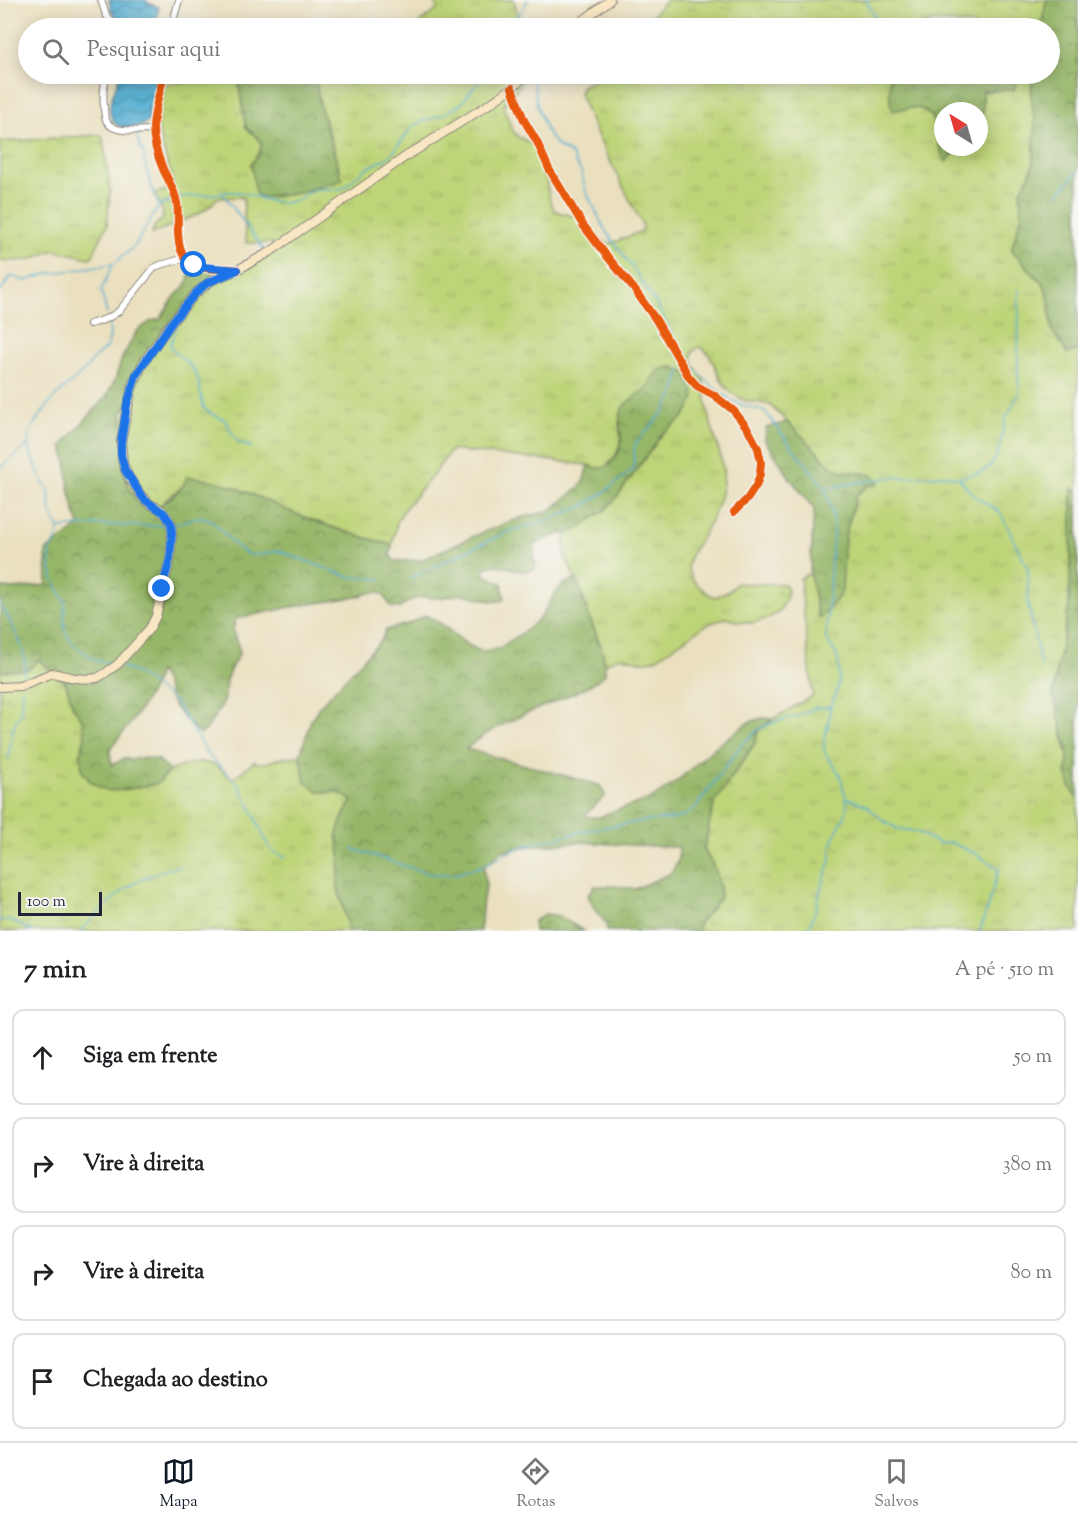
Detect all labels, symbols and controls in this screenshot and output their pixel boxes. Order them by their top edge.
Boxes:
search box [18,18,1060,84]
icon: search [39,35,72,68]
text: Pesquisar aqui [87,35,221,67]
north arrow [934,102,988,156]
route start [180,251,206,277]
route end [148,575,174,601]
scale bar [18,889,102,916]
text: 100 m [27,891,66,914]
text: 7 min [24,952,87,989]
text: A pé · 510 m [955,956,1054,985]
icon: ahead [26,1041,59,1074]
text: Siga em frente [83,1041,218,1073]
text: 50 m [1014,1043,1052,1072]
icon: right [26,1149,59,1182]
text: Vire à direita [83,1149,205,1181]
text: 380 m [1003,1151,1052,1180]
icon: right [26,1257,59,1290]
text: Vire à direita [83,1257,205,1289]
text: 80 m [1011,1259,1052,1288]
icon: arrive [26,1365,59,1398]
text: Chegada ao destino [83,1365,268,1397]
tab: Mapa [159,1455,198,1514]
tab: Rotas [517,1455,555,1514]
tab: Salvos [874,1455,919,1514]

